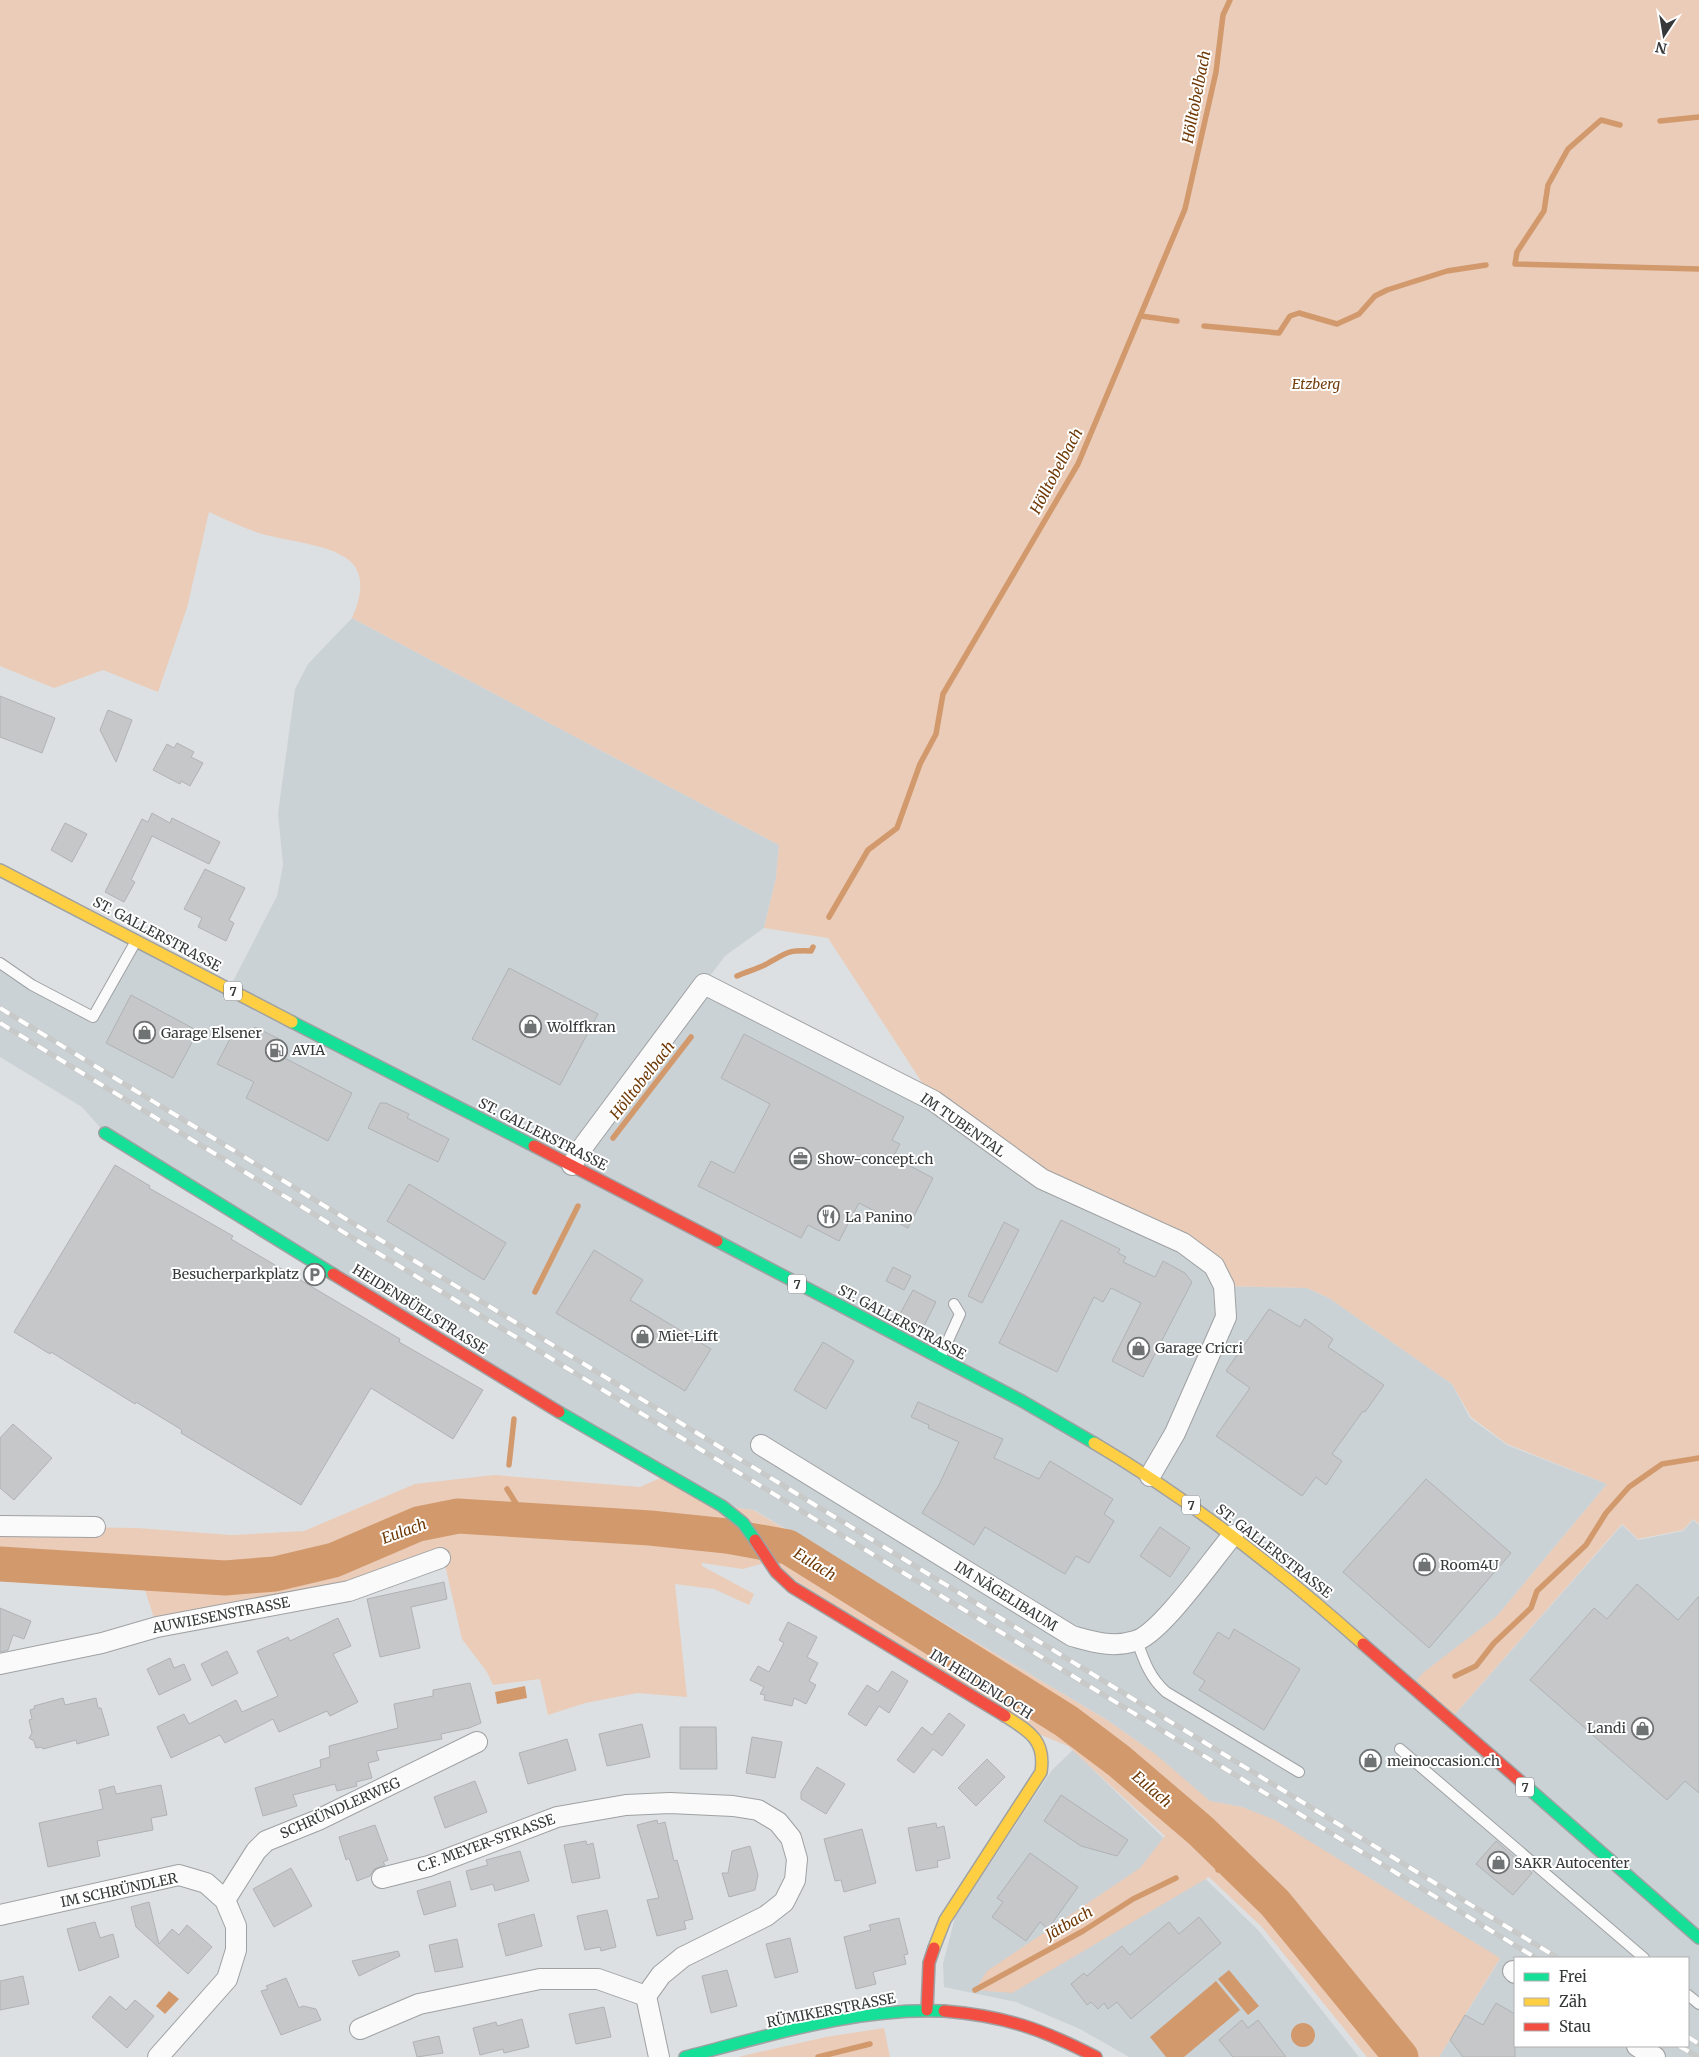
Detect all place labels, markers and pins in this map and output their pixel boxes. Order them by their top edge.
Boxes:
shop icon: Wolffkran [519,1015,543,1039]
place label: Wolffkran [546,1018,616,1036]
shop icon: Garage Elsener [133,1021,157,1045]
place label: Garage Elsener [161,1024,262,1042]
fuel station icon: AVIA [264,1038,288,1062]
place label: AVIA [291,1041,325,1059]
office icon: Show-concept.ch [789,1147,813,1171]
place label: Show-concept.ch [817,1150,933,1168]
restaurant icon: La Panino [817,1205,841,1229]
place label: La Panino [845,1208,912,1226]
parking icon: Besucherparkplatz [303,1262,327,1286]
place label: Besucherparkplatz [172,1265,299,1283]
shop icon: Miet-Lift [630,1324,654,1348]
place label: Miet-Lift [658,1327,719,1345]
shop icon: Garage Cricri [1127,1336,1151,1360]
place label: Garage Cricri [1155,1339,1243,1357]
shop icon: Room4U [1412,1553,1436,1577]
place label: Room4U [1440,1556,1499,1574]
shop icon: Landi [1630,1716,1654,1740]
place label: Landi [1587,1719,1626,1737]
shop icon: meinoccasion.ch [1359,1749,1383,1773]
place label: meinoccasion.ch [1387,1752,1500,1770]
shop icon: SAKR Autocenter [1486,1851,1510,1875]
place label: SAKR Autocenter [1514,1854,1629,1872]

